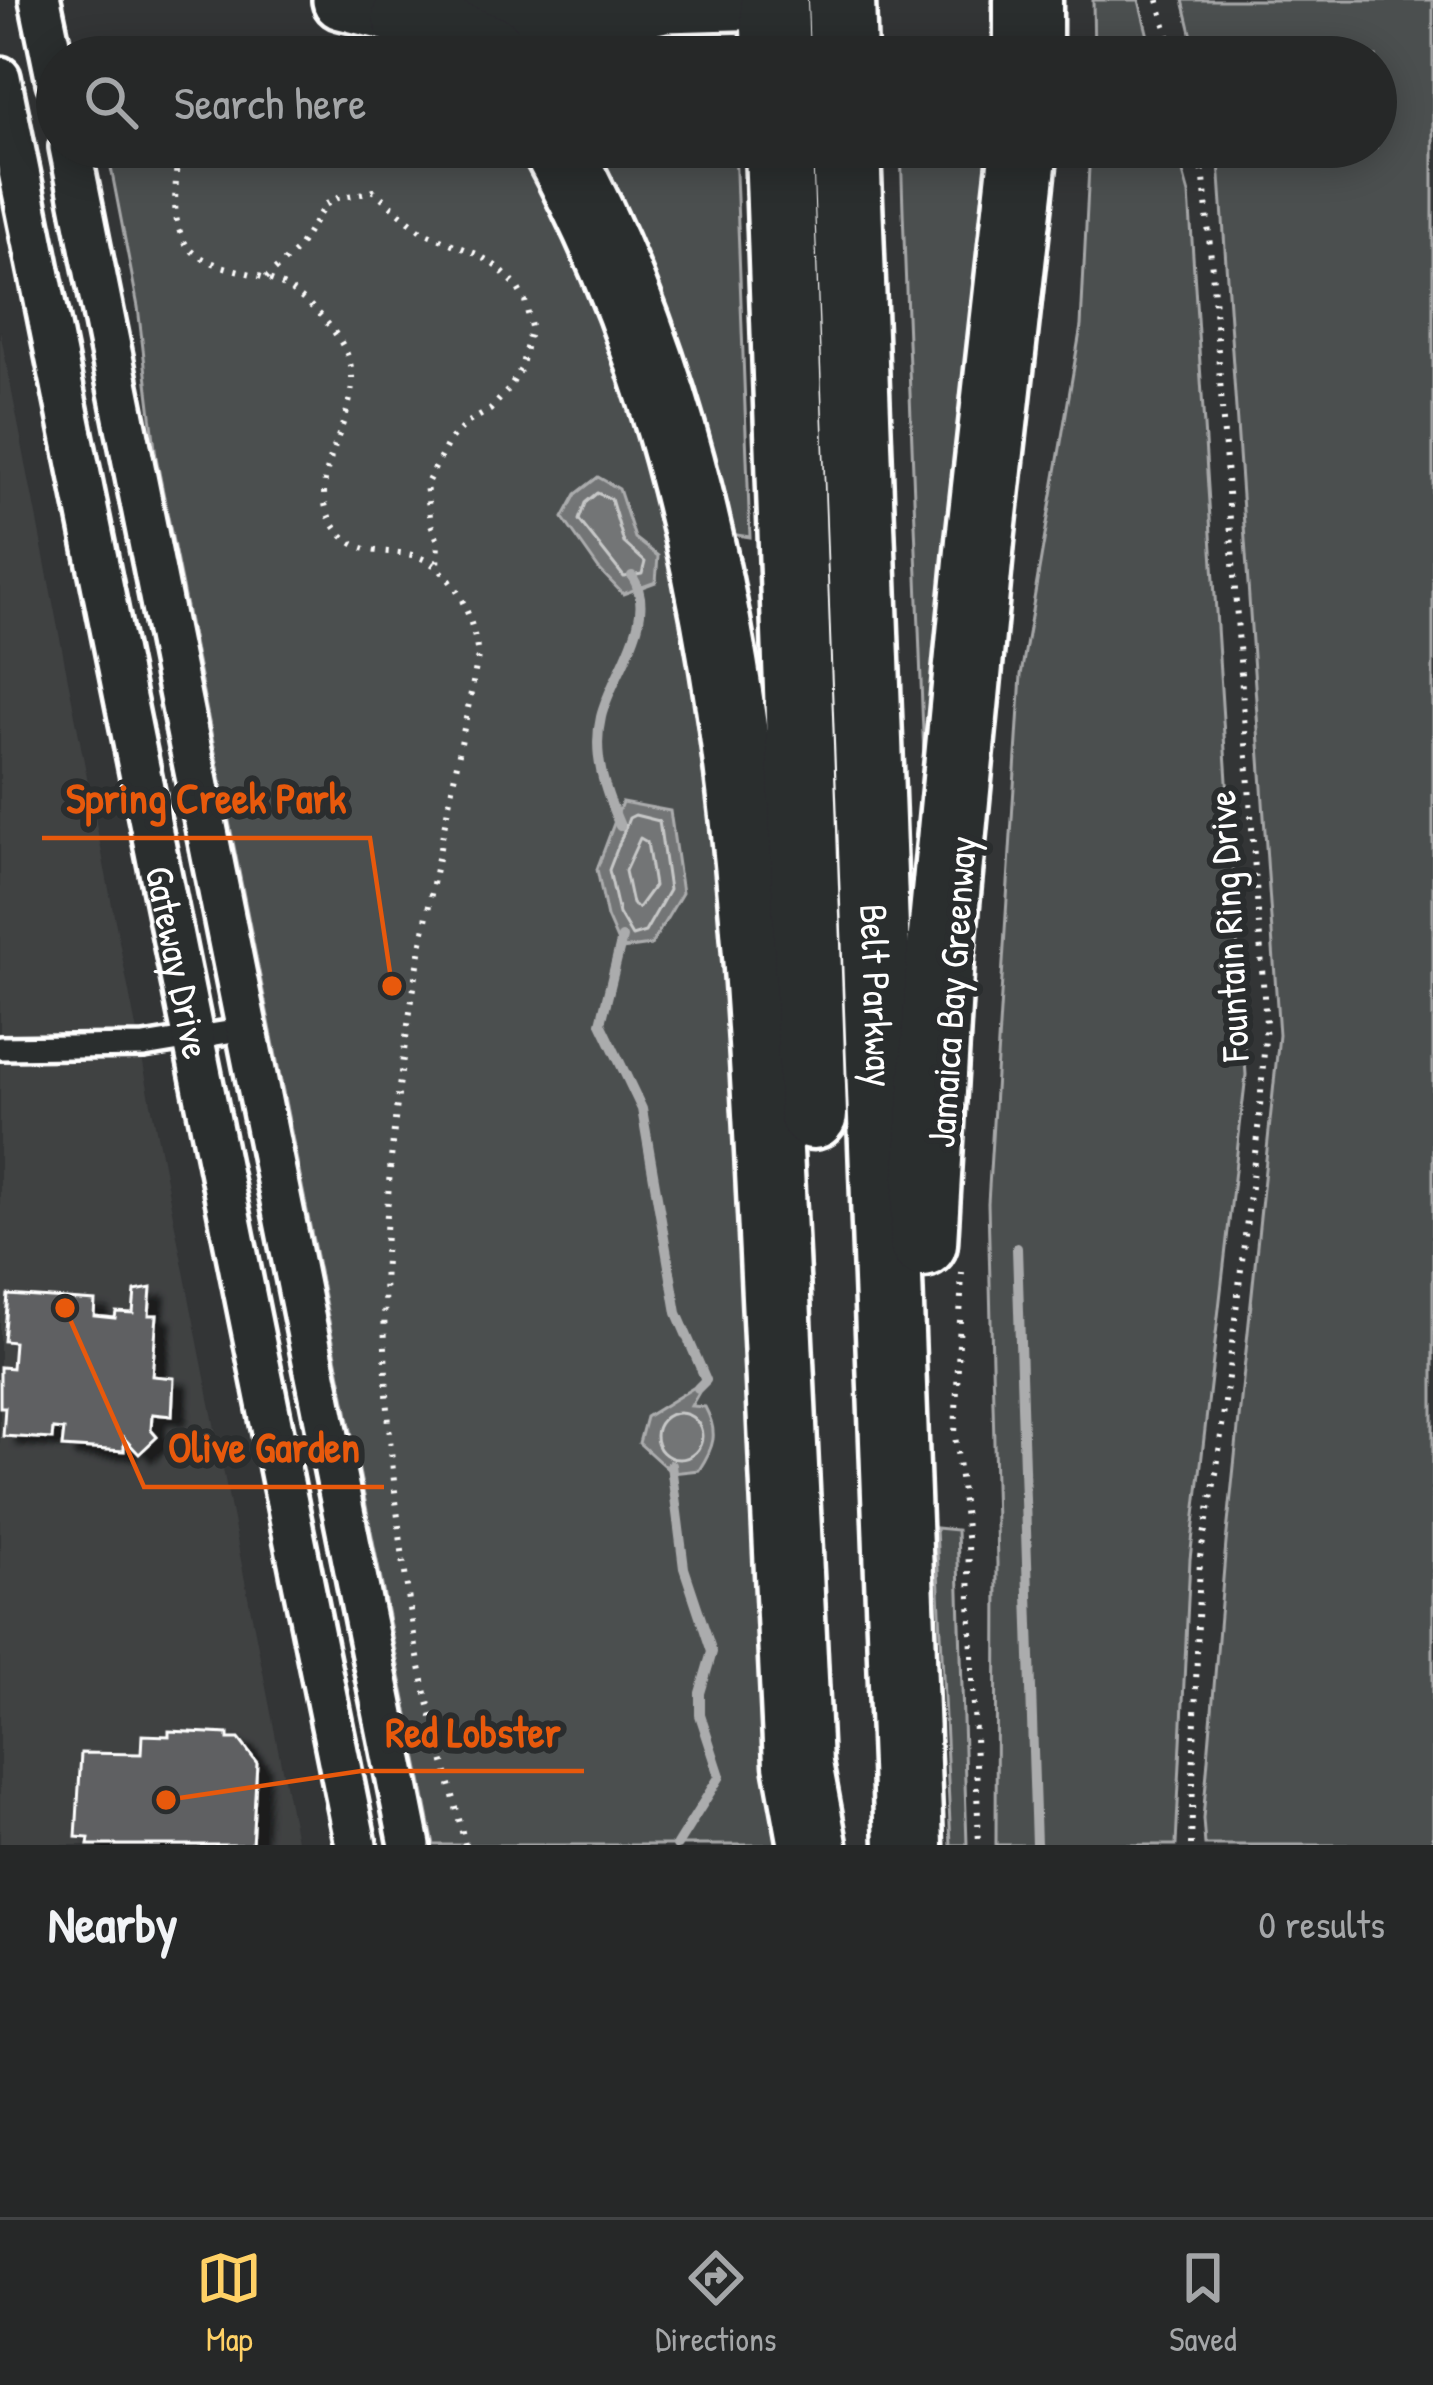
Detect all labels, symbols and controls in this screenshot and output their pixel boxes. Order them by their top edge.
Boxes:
search box [36,36,1397,168]
icon: search [78,69,144,135]
text: Search here [174,72,366,133]
callout: Spring Creek Park [42,760,370,838]
text: Spring Creek Park [66,769,347,827]
street label: Fountain Ring Drive [1194,789,1261,1064]
street label: Jamaica Bay Greenway [913,834,988,1150]
street label: Gateway Drive [133,861,224,1063]
street label: Belt Parkway [848,903,908,1088]
callout: Olive Garden [144,1409,384,1487]
text: Olive Garden [168,1418,360,1475]
callout: Red Lobster [361,1693,584,1771]
text: Red Lobster [385,1703,561,1760]
text: Nearby [48,1889,178,1958]
text: 0 results [1259,1897,1385,1950]
tab: Map [196,2245,262,2361]
tab: Directions [655,2245,777,2361]
tab: Saved [1169,2245,1237,2361]

